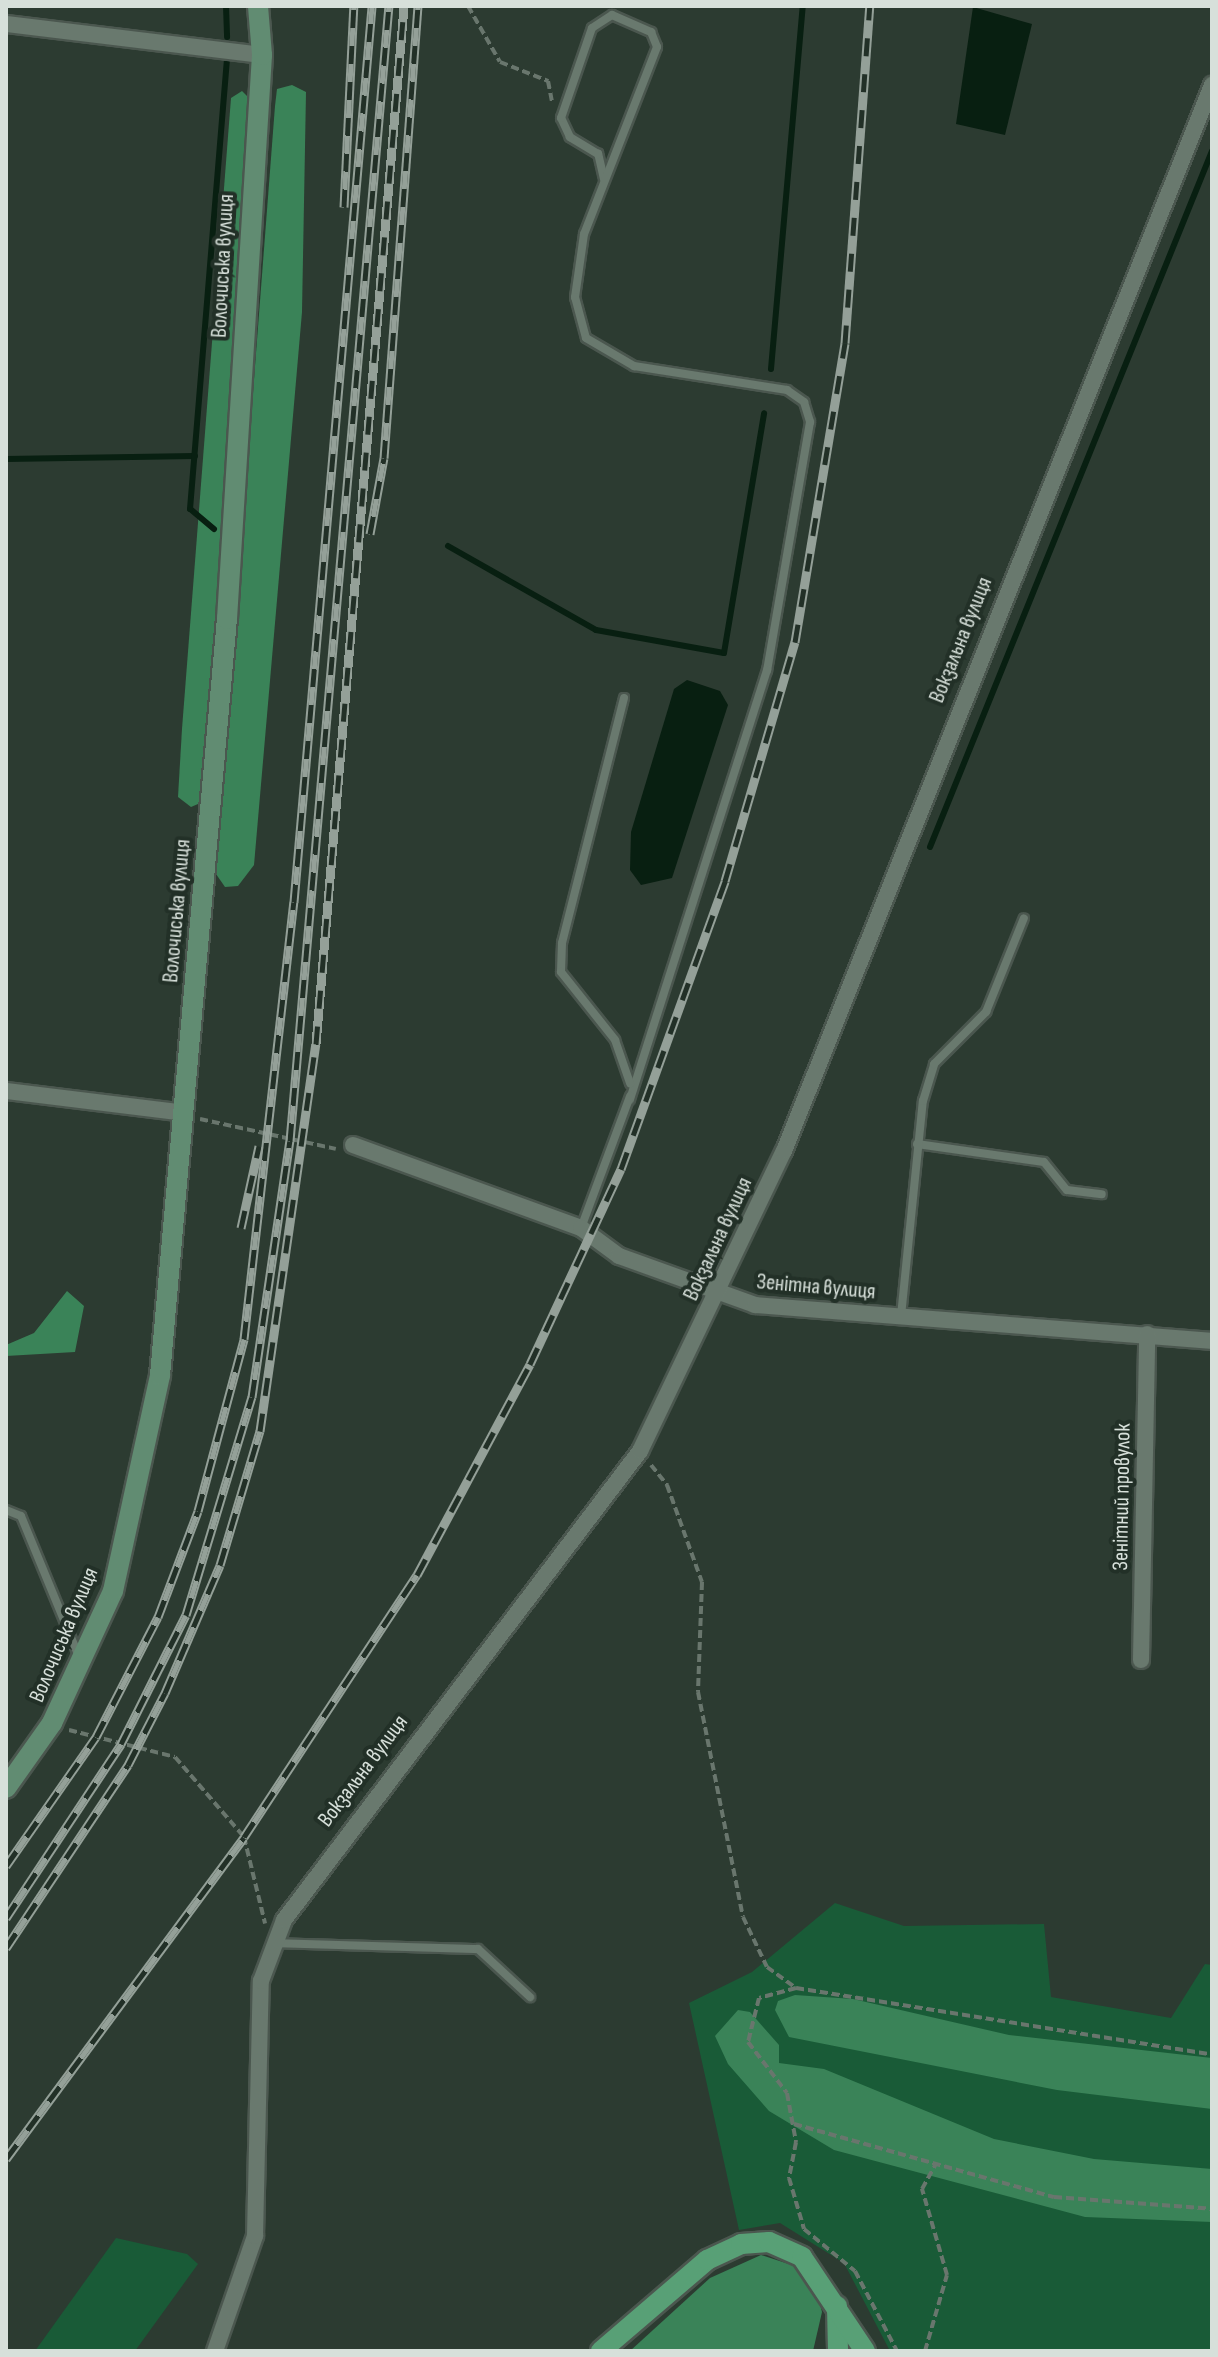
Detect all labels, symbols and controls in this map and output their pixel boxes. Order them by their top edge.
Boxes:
street label: Волочиська вулиця [206,194,240,338]
street label: Вокзальна вулиця [924,573,998,707]
street label: Волочиська вулиця [158,838,196,984]
street label: Вокзальна вулиця [678,1173,758,1305]
street label: Зенітна вулиця [755,1269,877,1305]
street label: Зенітний провулок [1108,1423,1136,1571]
street label: Волочиська вулиця [24,1564,104,1706]
street label: Вокзальна вулиця [312,1710,414,1832]

